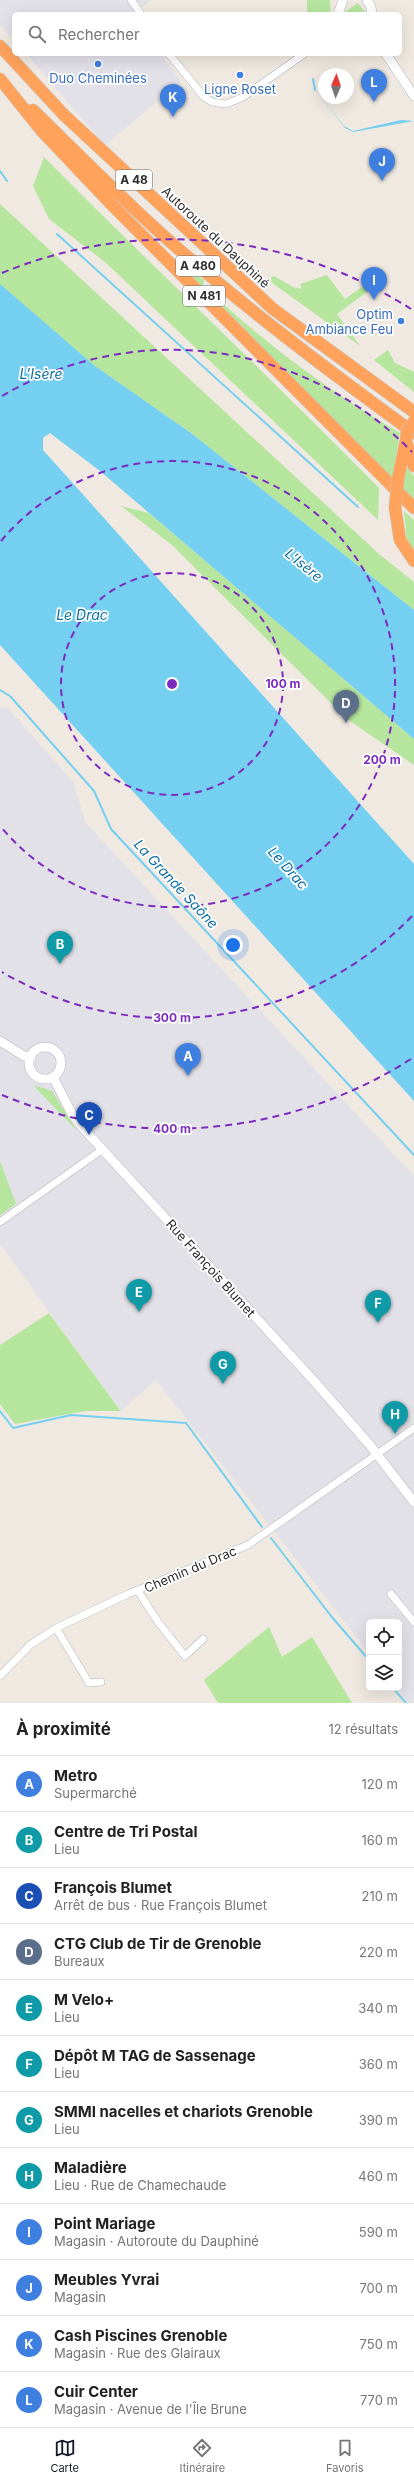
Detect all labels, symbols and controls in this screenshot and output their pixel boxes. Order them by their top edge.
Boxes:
search box [12,12,402,56]
icon: search [26,23,48,45]
text: Rechercher [58,25,140,44]
marker: Duo Cheminées [93,59,103,69]
north arrow [318,68,354,104]
pin: L [361,69,387,102]
place label: Duo Cheminées [49,70,147,86]
marker: Ligne Roset [235,70,245,80]
place label: Ligne Roset [204,81,276,97]
pin: K [160,84,186,117]
pin: J [369,148,395,181]
road number: A 48 [116,170,152,190]
street label: Autoroute du Dauphiné [159,183,273,291]
road number: A 480 [176,256,220,276]
pin: I [361,267,387,300]
road number: N 481 [183,286,225,306]
place label: Optim Ambiance Feu [305,306,393,337]
marker: Optim Ambiance Feu [396,316,406,326]
water label: L'Isère [19,365,63,382]
water label: L'Isère [282,544,326,585]
water label: Le Drac [56,606,108,623]
text: 100 m [265,676,301,691]
centre of rings [165,677,179,691]
pin: D [333,690,359,723]
text: 200 m [363,752,401,767]
water label: La Grande Saône [131,836,222,932]
water label: Le Drac [265,843,312,893]
pin: B [47,931,73,964]
your location [223,935,243,955]
text: 300 m [153,1010,191,1025]
pin: A [175,1043,201,1076]
pin: C [76,1102,102,1135]
text: 400 m [153,1121,191,1136]
street label: Rue François Blumet [163,1216,259,1320]
pin: E [126,1279,152,1312]
pin: F [365,1290,391,1323]
pin: G [210,1351,236,1384]
pin: H [382,1401,408,1434]
street label: Chemin du Drac [141,1542,239,1596]
map controls [366,1619,402,1691]
button: locate [366,1619,402,1655]
button: layers [366,1655,402,1691]
text: À proximité [16,1719,111,1739]
text: 12 résultats [328,1721,398,1737]
text: Metro [54,1766,97,1785]
text: A [24,1776,34,1792]
text: 120 m [362,1776,398,1792]
text: Supermarché [54,1785,137,1801]
text: Centre de Tri Postal [54,1822,198,1841]
text: B [25,1832,33,1848]
text: 160 m [361,1832,398,1848]
text: Lieu [54,1841,80,1857]
text: François Blumet [54,1878,172,1897]
text: C [24,1888,34,1904]
text: 210 m [362,1888,398,1904]
text: Arrêt de bus · Rue François Blumet [54,1897,267,1913]
text: CTG Club de Tir de Grenoble [54,1934,262,1953]
text: D [24,1944,34,1960]
text: 220 m [359,1944,398,1960]
text: Bureaux [54,1953,105,1969]
text: M Velo+ [54,1990,114,2009]
text: E [25,2000,33,2016]
text: 340 m [358,2000,398,2016]
text: Lieu [54,2009,80,2025]
text: Dépôt M TAG de Sassenage [54,2046,256,2065]
text: F [25,2056,33,2072]
text: 360 m [359,2056,398,2072]
text: Lieu [54,2065,80,2081]
text: SMMI nacelles et chariots Grenoble [54,2102,313,2121]
text: G [24,2112,34,2128]
text: 390 m [359,2112,398,2128]
text: Lieu [54,2121,80,2137]
text: Maladière [54,2158,127,2177]
text: H [24,2168,34,2184]
text: 460 m [358,2168,398,2184]
text: Lieu · Rue de Chamechaude [54,2177,226,2193]
text: Point Mariage [54,2214,155,2233]
text: I [27,2224,31,2240]
text: 590 m [359,2224,398,2240]
text: Magasin · Autoroute du Dauphiné [54,2233,259,2249]
text: Meubles Yvrai [54,2270,159,2289]
text: J [25,2280,33,2296]
text: 700 m [359,2280,398,2296]
text: Magasin [54,2289,106,2305]
text: Cash Piscines Grenoble [54,2326,227,2345]
text: K [24,2336,34,2352]
text: 750 m [360,2336,398,2352]
text: Magasin · Rue des Glairaux [54,2345,221,2361]
text: Cuir Center [54,2382,138,2401]
text: L [25,2392,33,2408]
text: 770 m [360,2392,398,2408]
text: Magasin · Avenue de l'Île Brune [54,2401,247,2417]
tab: Carte [50,2437,79,2475]
tab: Itinéraire [180,2437,225,2475]
tab: Favoris [326,2437,364,2475]

